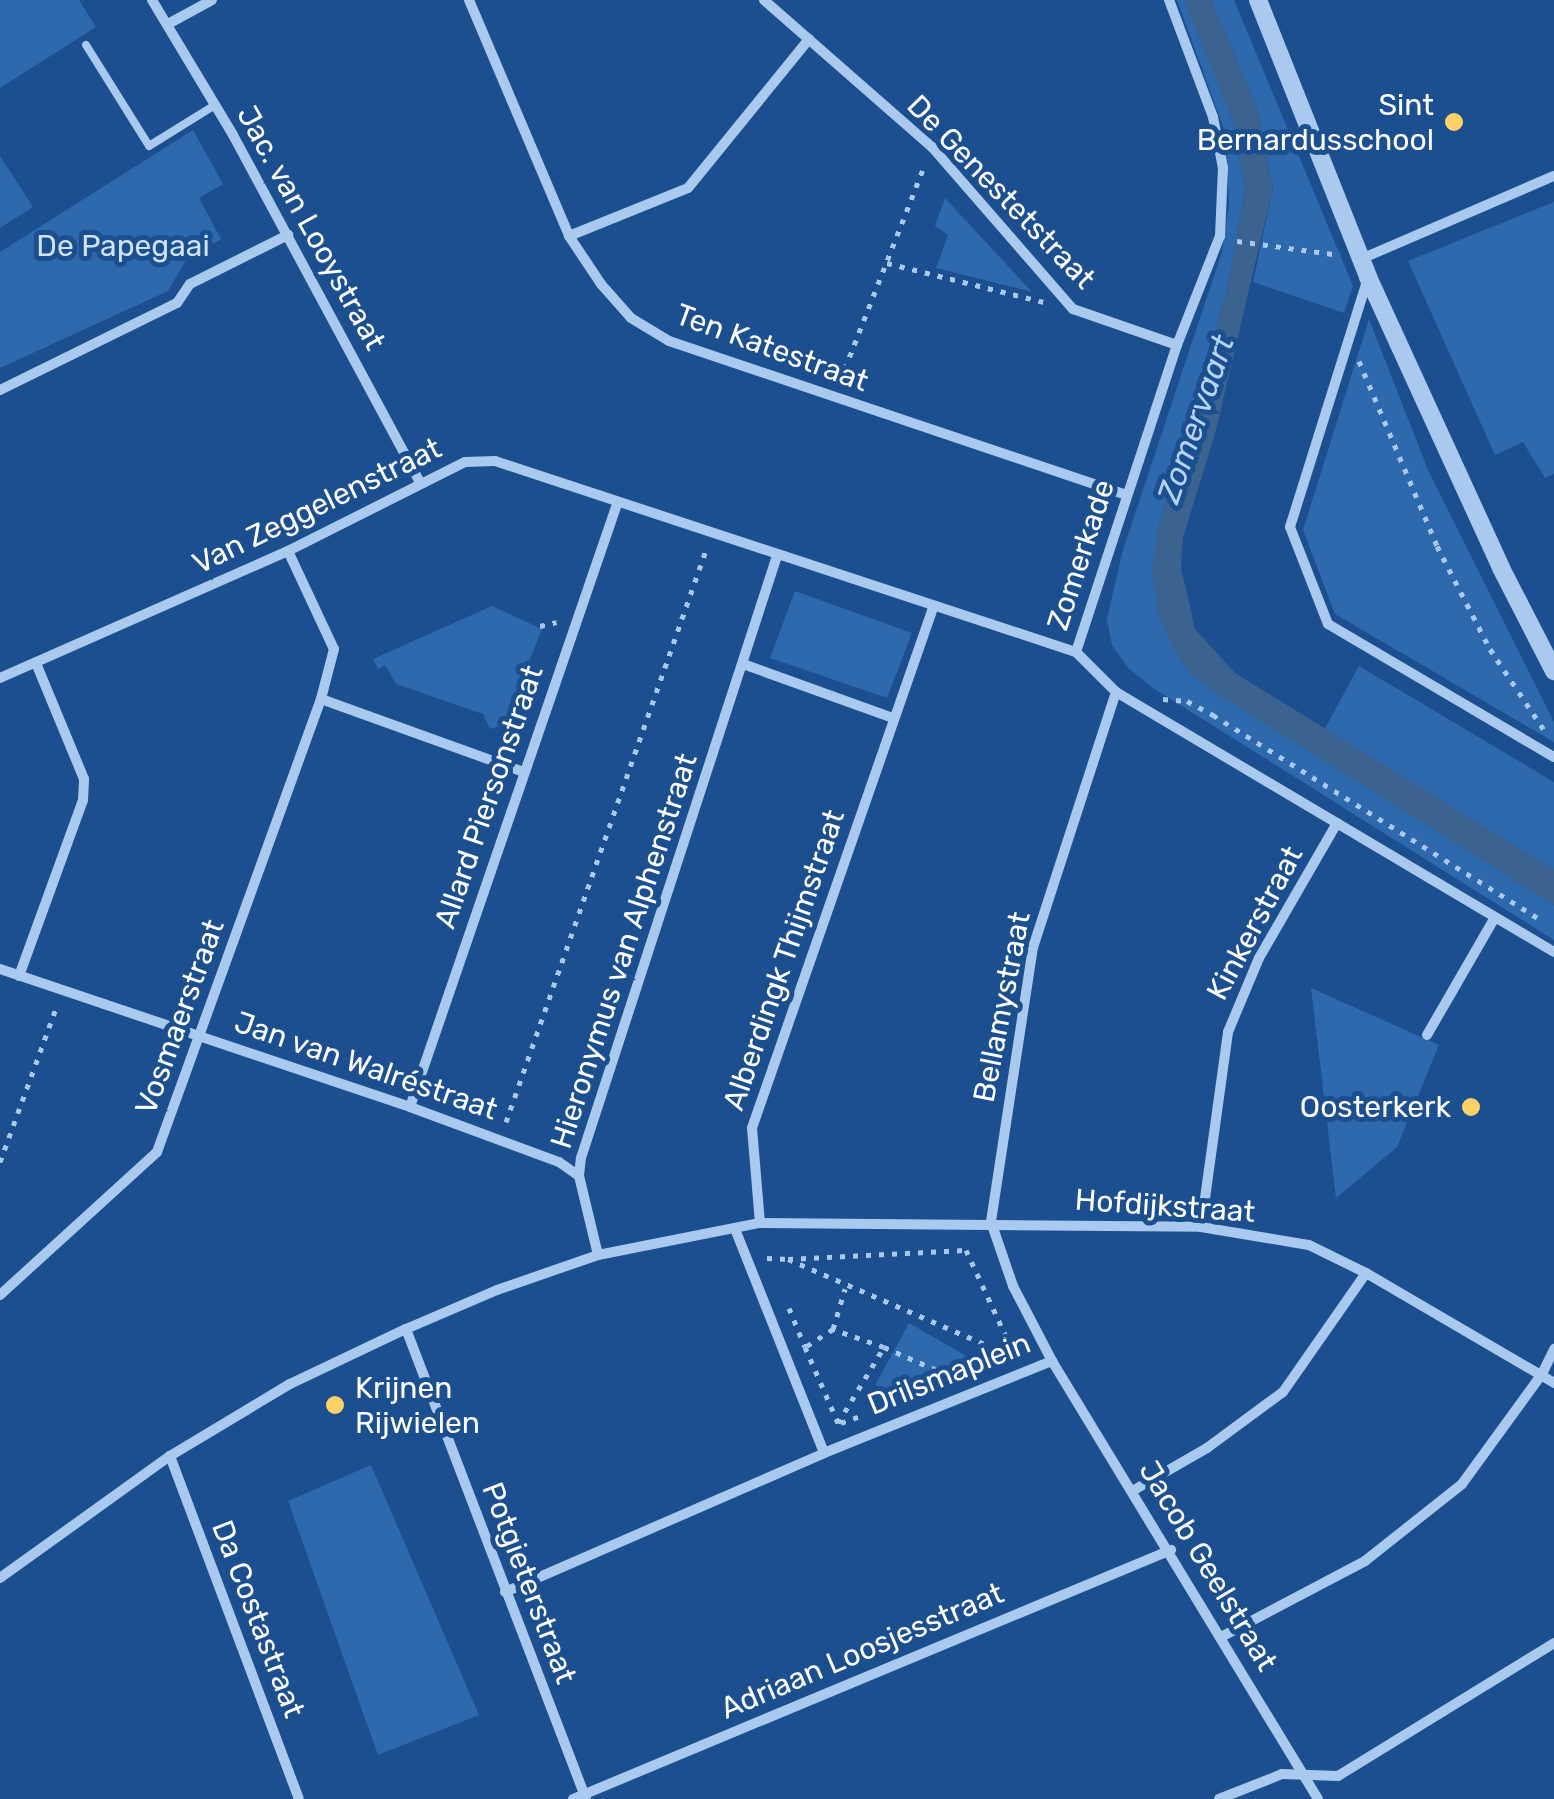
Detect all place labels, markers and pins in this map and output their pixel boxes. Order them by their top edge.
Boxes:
place label: Sint Bernardusschool [1197,87,1434,158]
marker: Sint Bernardusschool [1443,111,1465,133]
place label: Oosterkerk [1300,1089,1451,1125]
marker: Oosterkerk [1460,1096,1482,1118]
place label: Krijnen Rijwielen [355,1370,480,1440]
marker: Krijnen Rijwielen [324,1394,346,1416]

